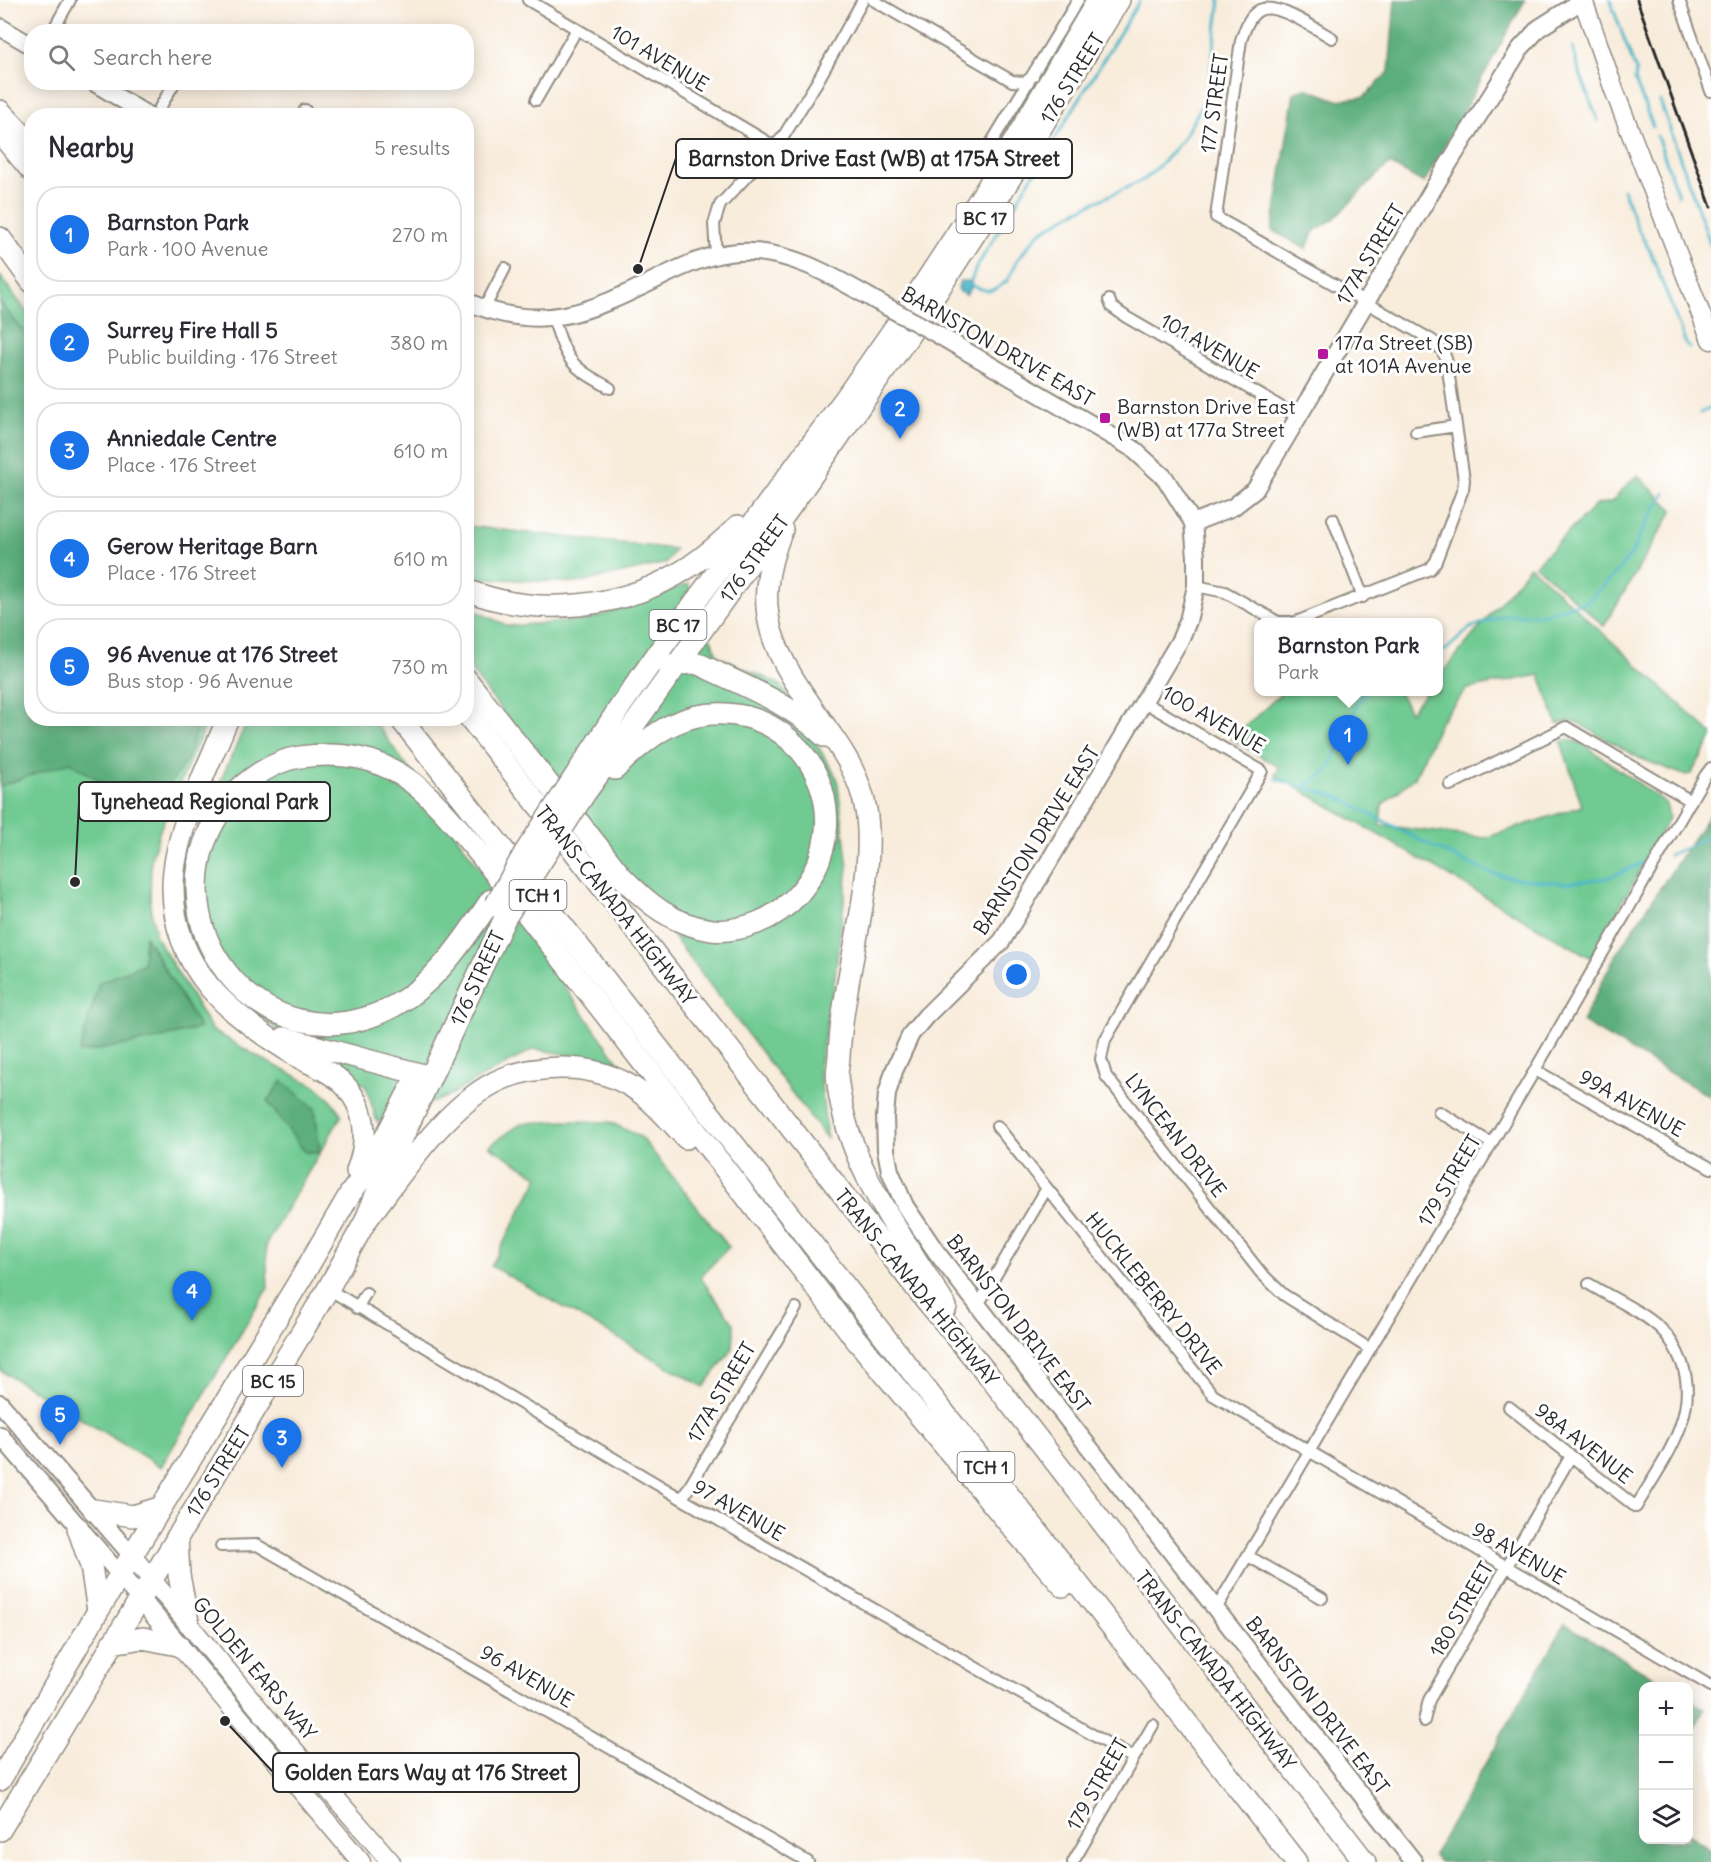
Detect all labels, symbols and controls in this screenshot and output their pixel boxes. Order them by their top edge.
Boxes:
street label: 101 AVENUE [607,19,713,97]
search box [24,24,474,90]
street label: 176 STREET [1034,28,1110,128]
icon: search [45,41,78,74]
text: Search here [93,43,212,71]
street label: 177 STREET [1195,52,1233,154]
text: Nearby [48,131,134,164]
text: 5 results [374,135,450,160]
callout: Barnston Drive East (WB) at 175A Street [676,139,1072,178]
text: Barnston Drive East (WB) at 175A Street [688,145,1061,172]
street label: 177A STREET [1330,199,1410,309]
road number: BC 17 [956,203,1014,233]
text: Barnston Park [107,208,249,236]
text: 1 [66,222,73,247]
text: 270 m [392,222,448,247]
text: Park · 100 Avenue [107,236,268,261]
street label: BARNSTON DRIVE EAST [897,281,1099,411]
street label: 101 AVENUE [1156,308,1264,384]
text: Surrey Fire Hall 5 [107,316,278,344]
text: 2 [64,330,75,355]
text: 380 m [390,330,448,355]
place label: 177a Street (SB) at 101A Avenue [1335,330,1473,378]
text: Public building · 176 Street [107,344,337,369]
marker: 177a Street (SB) at 101A Avenue [1316,347,1330,361]
pin: 2 [880,390,920,439]
place label: Barnston Drive East (WB) at 177a Street [1117,394,1296,442]
marker: Barnston Drive East (WB) at 177a Street [1098,411,1112,425]
text: Anniedale Centre [107,424,277,452]
text: 3 [64,438,75,463]
text: 610 m [393,438,448,463]
text: Place · 176 Street [107,452,257,477]
street label: 176 STREET [714,509,794,607]
text: Gerow Heritage Barn [107,532,318,560]
text: 4 [64,546,75,571]
text: 610 m [393,546,448,571]
text: Place · 176 Street [107,560,257,585]
road number: BC 17 [650,610,706,640]
popup [1254,618,1443,696]
text: Barnston Park [1278,631,1419,659]
text: 96 Avenue at 176 Street [107,640,338,668]
text: 5 [64,654,75,679]
text: 730 m [391,654,448,679]
text: Park [1278,659,1319,684]
text: Bus stop · 96 Avenue [107,668,293,693]
street label: 100 AVENUE [1158,679,1270,759]
pin: 1 [1328,716,1368,765]
street label: BARNSTON DRIVE EAST [968,741,1104,939]
callout: Tynehead Regional Park [79,782,330,821]
text: Tynehead Regional Park [91,788,319,815]
street label: TRANS-CANADA HIGHWAY [530,800,702,1010]
road number: TCH 1 [510,880,566,910]
street label: 176 STREET [444,927,510,1029]
your location [1002,960,1031,989]
street label: 99A AVENUE [1575,1064,1689,1142]
street label: LYNCEAN DRIVE [1120,1068,1232,1202]
street label: 179 STREET [1412,1130,1486,1230]
street label: TRANS-CANADA HIGHWAY [830,1183,1004,1391]
street label: HUCKLEBERRY DRIVE [1081,1207,1227,1379]
street label: BARNSTON DRIVE EAST [942,1229,1096,1417]
pin: 4 [172,1272,212,1321]
street label: 177A STREET [681,1337,761,1447]
road number: BC 15 [243,1366,303,1396]
pin: 5 [40,1396,80,1445]
street label: 98A AVENUE [1530,1397,1638,1489]
pin: 3 [262,1418,302,1468]
street label: 176 STREET [180,1421,256,1521]
road number: TCH 1 [958,1452,1014,1482]
street label: 97 AVENUE [689,1474,789,1546]
street label: 98 AVENUE [1468,1516,1570,1590]
street label: 180 STREET [1424,1557,1498,1661]
street label: TRANS-CANADA HIGHWAY [1130,1565,1302,1775]
street label: GOLDEN EARS WAY [188,1591,322,1745]
street label: BARNSTON DRIVE EAST [1241,1611,1395,1799]
street label: 96 AVENUE [476,1639,578,1713]
map controls [1639,1682,1693,1844]
button: + [1639,1682,1693,1736]
street label: 179 STREET [1061,1734,1133,1834]
button: − [1639,1736,1693,1790]
callout: Golden Ears Way at 176 Street [273,1753,579,1792]
text: Golden Ears Way at 176 Street [285,1759,568,1786]
button: layers [1639,1790,1693,1844]

